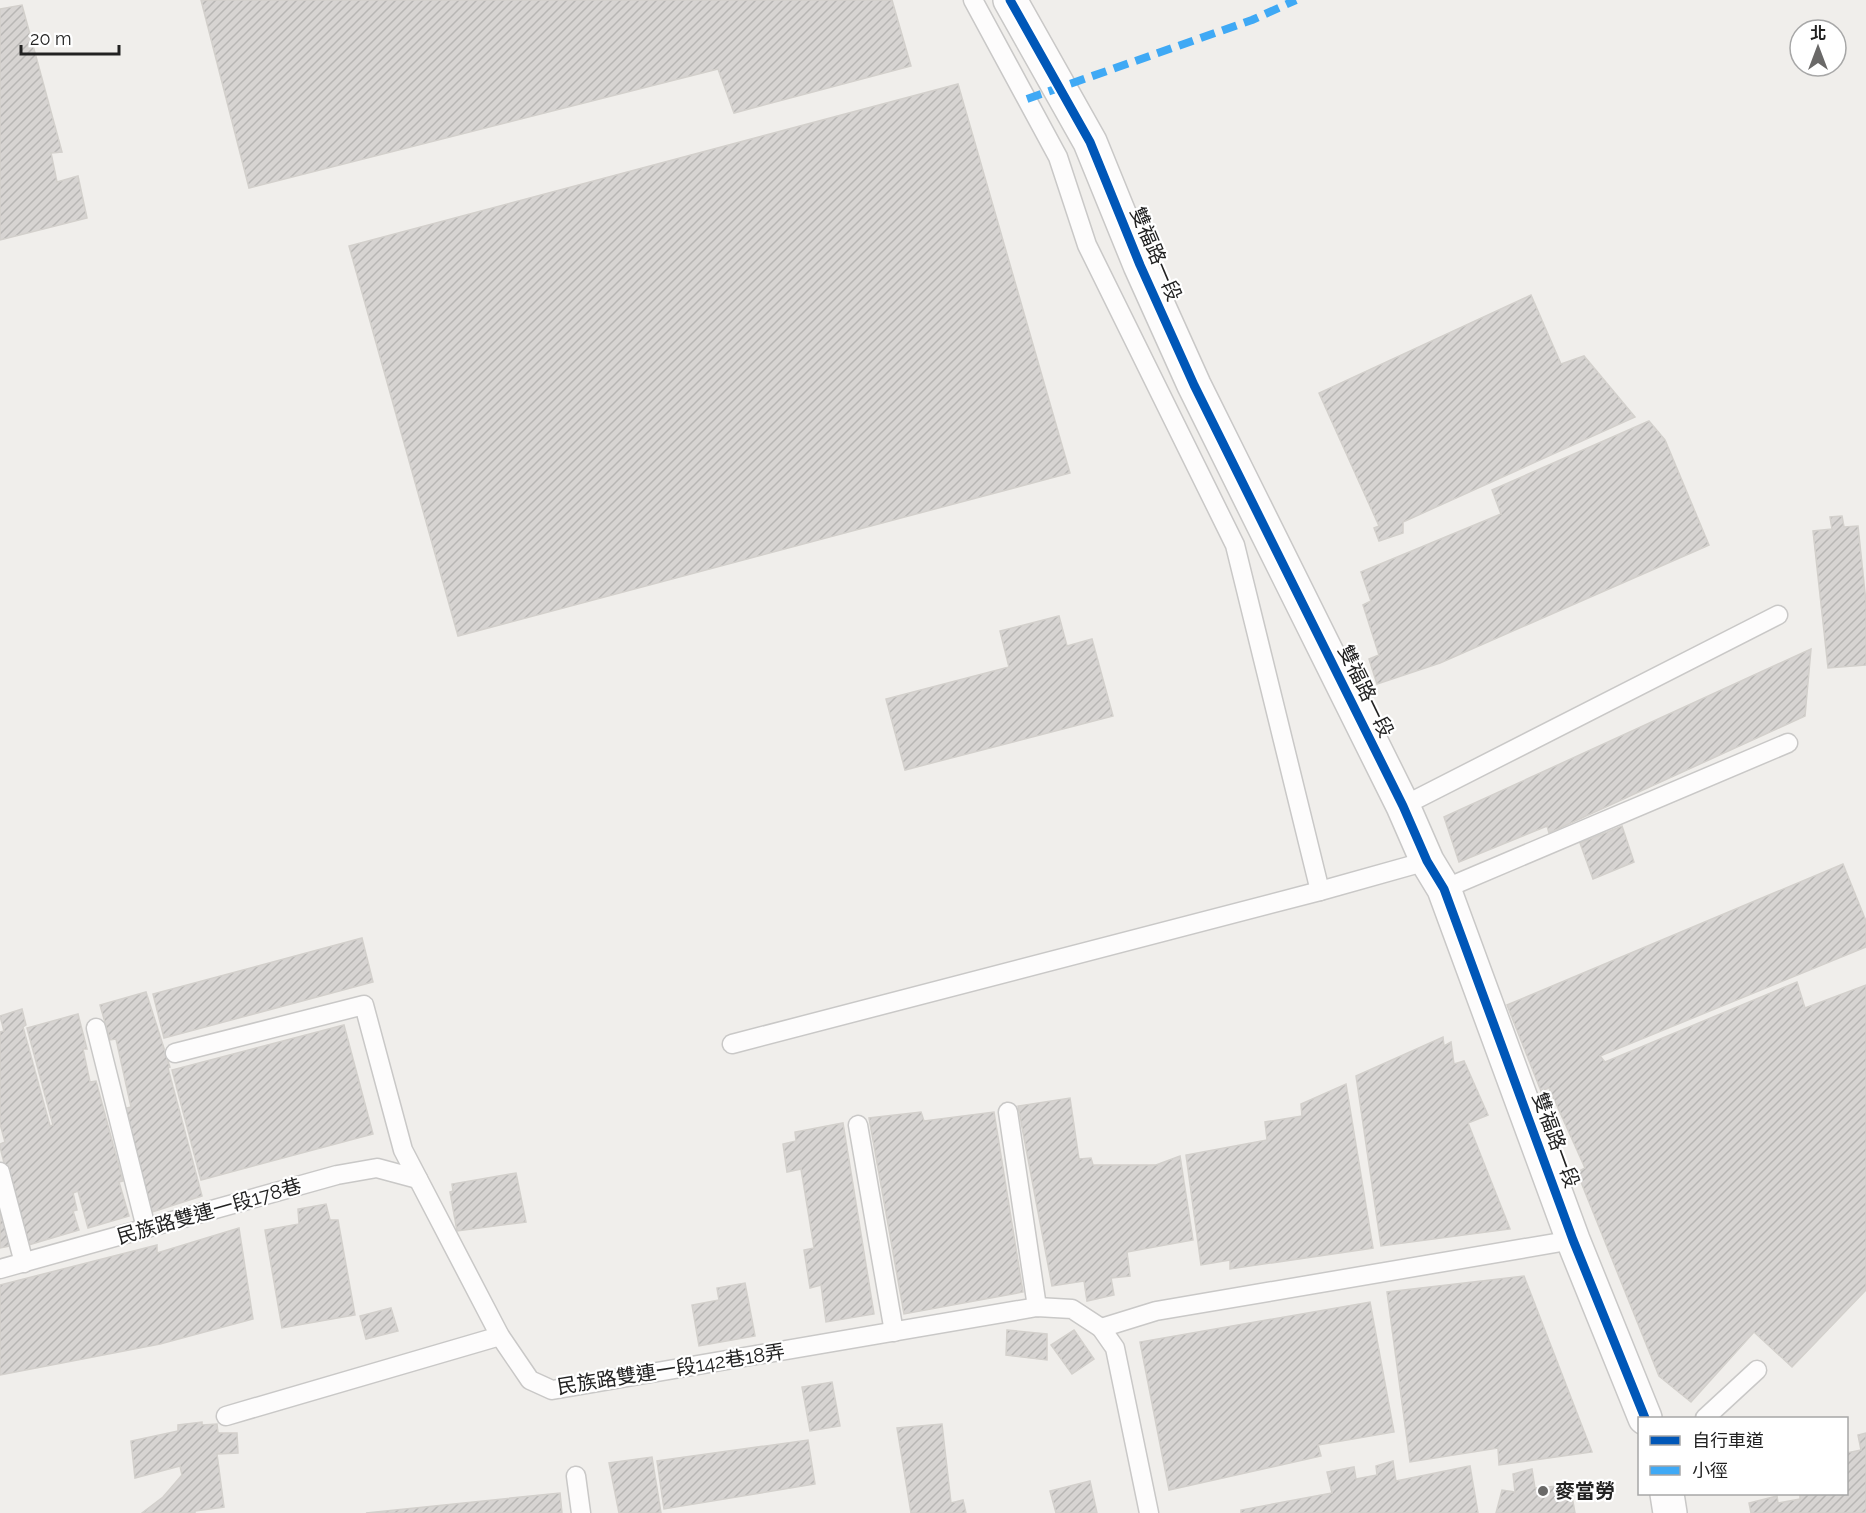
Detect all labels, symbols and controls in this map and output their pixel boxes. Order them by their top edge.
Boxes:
scale bar [21,18,118,56]
north arrow [1788,18,1848,78]
text: 北 [1810,24,1826,43]
text: 20 m [30,28,72,49]
street label: 雙福路一段 [1125,203,1187,305]
street label: 雙福路一段 [1333,641,1399,741]
street label: 雙福路一段 [1528,1089,1584,1191]
street label: 民族路雙連一段178巷 [114,1173,304,1249]
street label: 民族路雙連一段142巷18弄 [555,1339,787,1399]
legend [1638,1417,1848,1495]
text: 自行車道 [1692,1430,1764,1451]
text: 小徑 [1692,1460,1728,1481]
place label: 麥當勞 [1555,1479,1615,1503]
marker: 麥當勞 [1536,1484,1550,1498]

